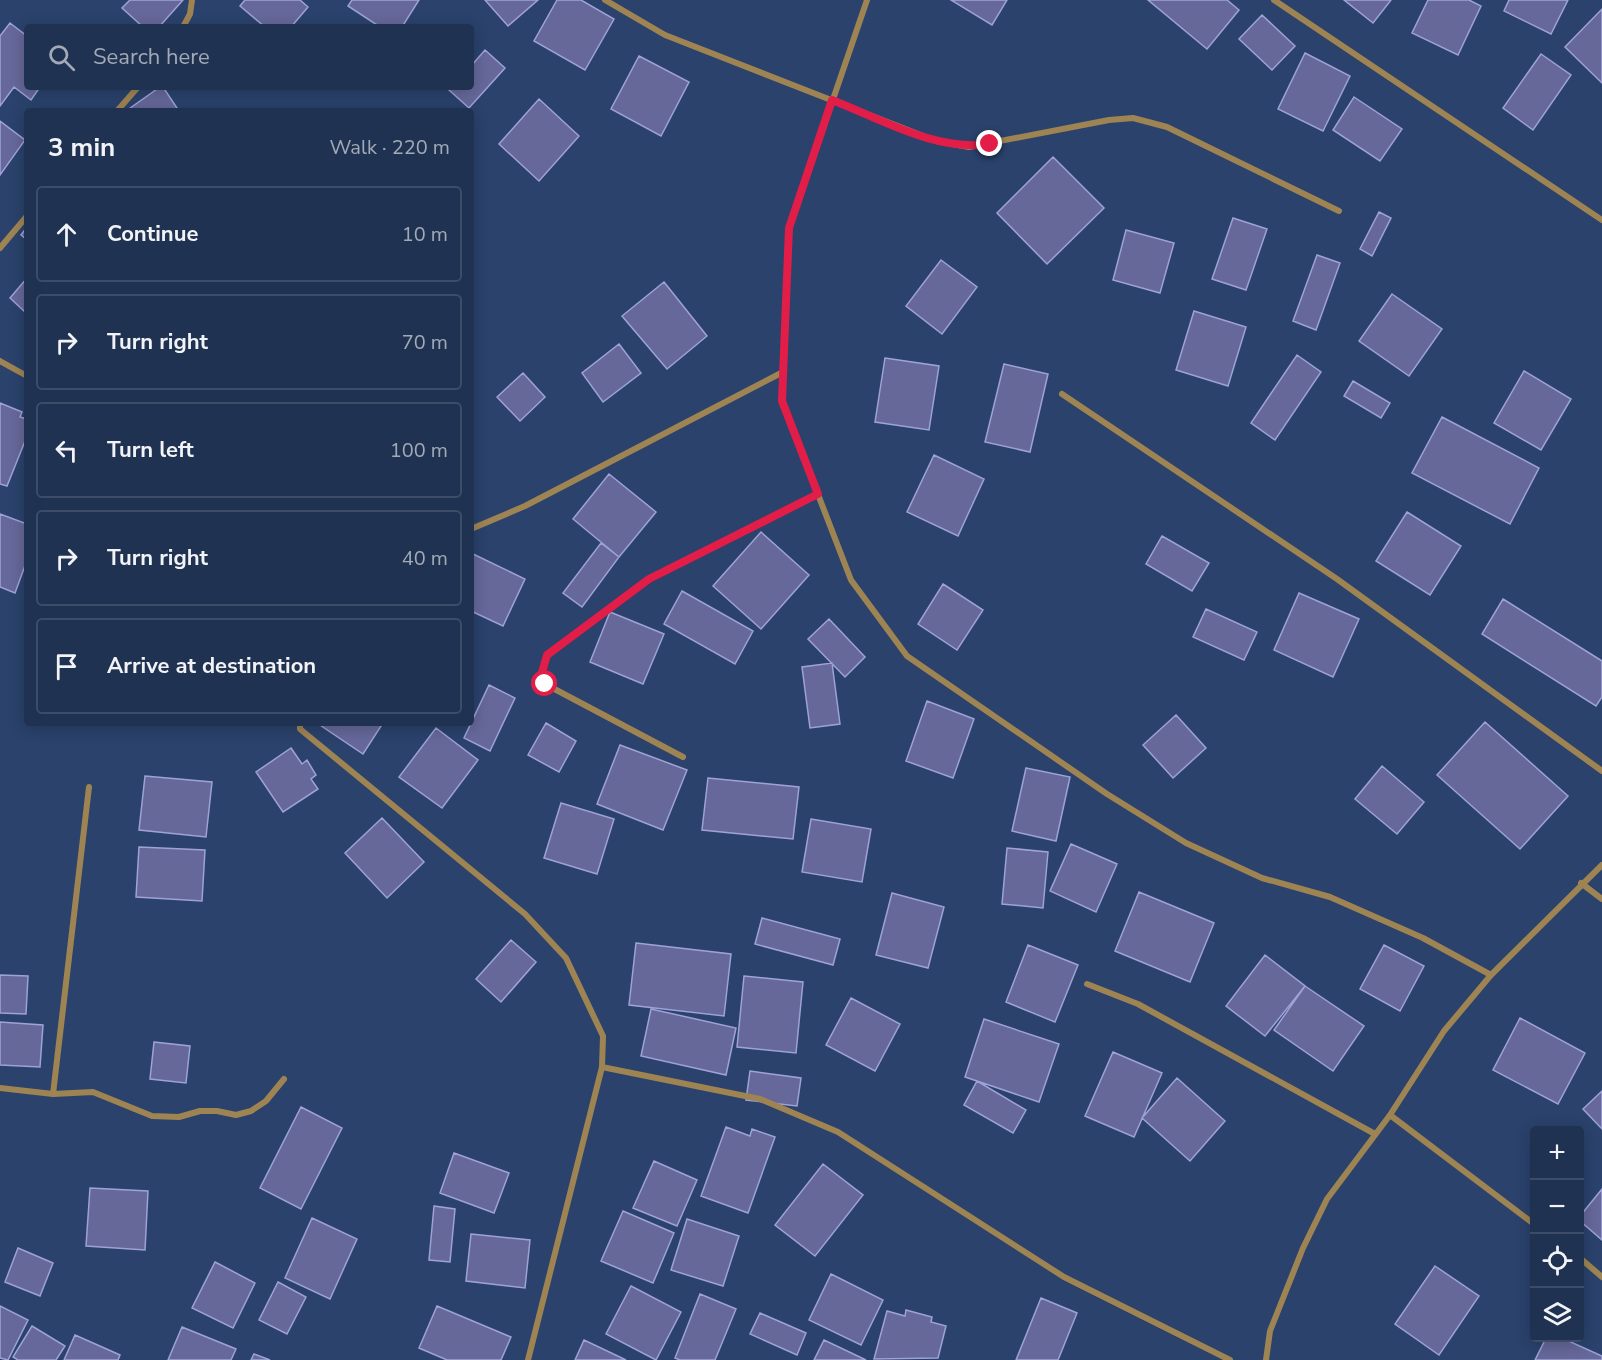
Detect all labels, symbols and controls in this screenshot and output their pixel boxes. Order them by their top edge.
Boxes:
search box [24,24,474,90]
icon: search [45,41,78,74]
text: Search here [93,42,210,72]
text: 3 min [48,130,115,165]
route end [976,130,1002,156]
text: Walk · 220 m [330,134,450,161]
icon: ahead [50,218,83,251]
text: Continue [107,219,198,249]
text: 10 m [402,221,448,248]
icon: right [50,326,83,359]
text: Turn right [107,327,208,357]
text: 70 m [402,329,448,356]
icon: left [50,434,83,467]
text: Turn left [107,435,194,465]
text: 100 m [390,437,448,464]
icon: right [50,542,83,575]
text: Turn right [107,543,208,573]
text: 40 m [402,545,448,572]
icon: arrive [50,650,83,683]
text: Arrive at destination [107,651,316,681]
route start [531,670,557,696]
map controls [1530,1126,1584,1342]
button: + [1530,1126,1584,1180]
button: − [1530,1180,1584,1234]
button: locate [1530,1234,1584,1288]
button: layers [1530,1288,1584,1342]

